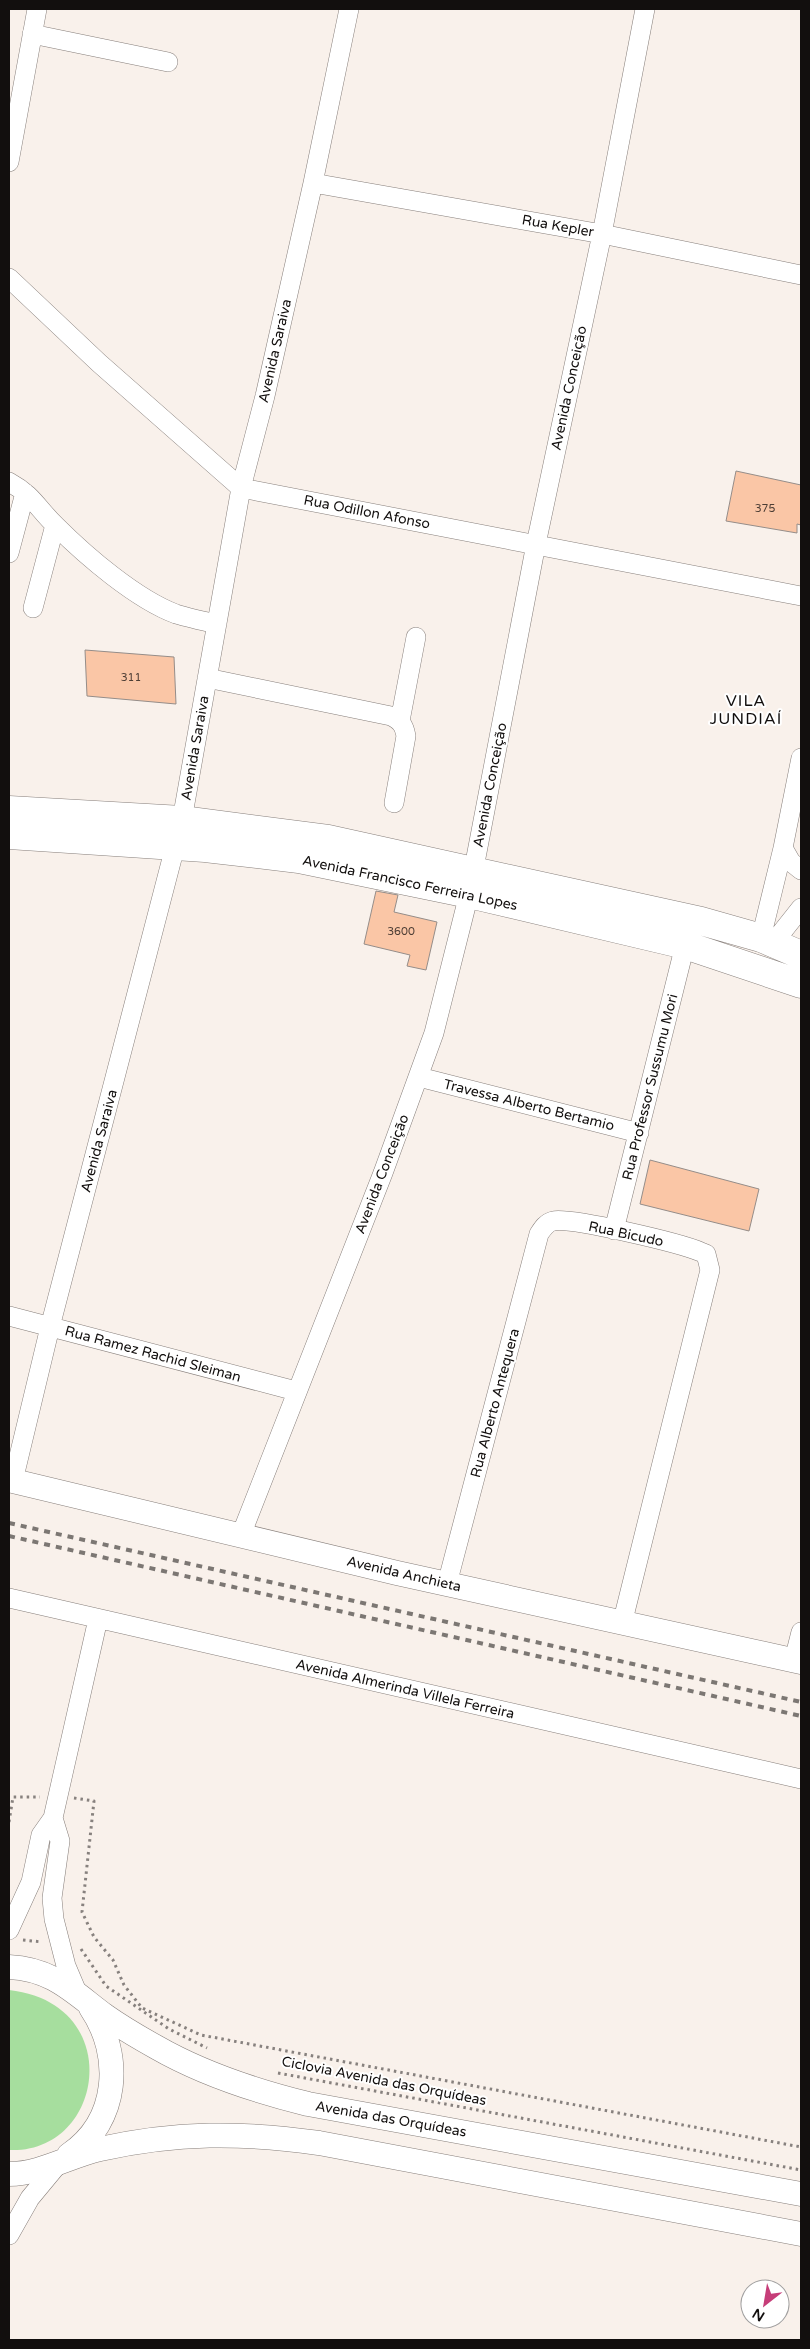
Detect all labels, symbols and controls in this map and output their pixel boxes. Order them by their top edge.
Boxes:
street label: Rua Kepler [521,211,596,241]
street label: Avenida Saraiva [255,297,295,405]
street label: Avenida Conceição [548,324,590,452]
street label: Rua Odillon Afonso [302,491,432,533]
house number: 375 [755,502,775,515]
house number: 311 [121,671,141,684]
district label: VILA JUNDIAÍ [710,691,782,729]
street label: Avenida Saraiva [177,694,213,802]
street label: Avenida Conceição [470,721,510,849]
street label: Avenida Francisco Ferreira Lopes [301,852,519,914]
house number: 3600 [387,925,415,938]
street label: Rua Professor Sussumu Mori [619,992,681,1182]
street label: Travessa Alberto Bertamio [442,1076,616,1134]
street label: Avenida Saraiva [77,1088,121,1194]
street label: Avenida Conceição [351,1112,413,1236]
street label: Rua Bicudo [587,1218,665,1250]
street label: Rua Ramez Rachid Sleiman [63,1322,243,1386]
street label: Rua Alberto Antequera [467,1327,523,1479]
street label: Avenida Anchieta [345,1553,463,1595]
street label: Avenida Almerinda Villela Ferreira [294,1656,516,1722]
street label: Ciclovia Avenida das Orquídeas [280,2053,488,2109]
street label: Avenida das Orquídeas [314,2097,468,2141]
north arrow [740,2279,790,2329]
text: N [749,2305,768,2325]

